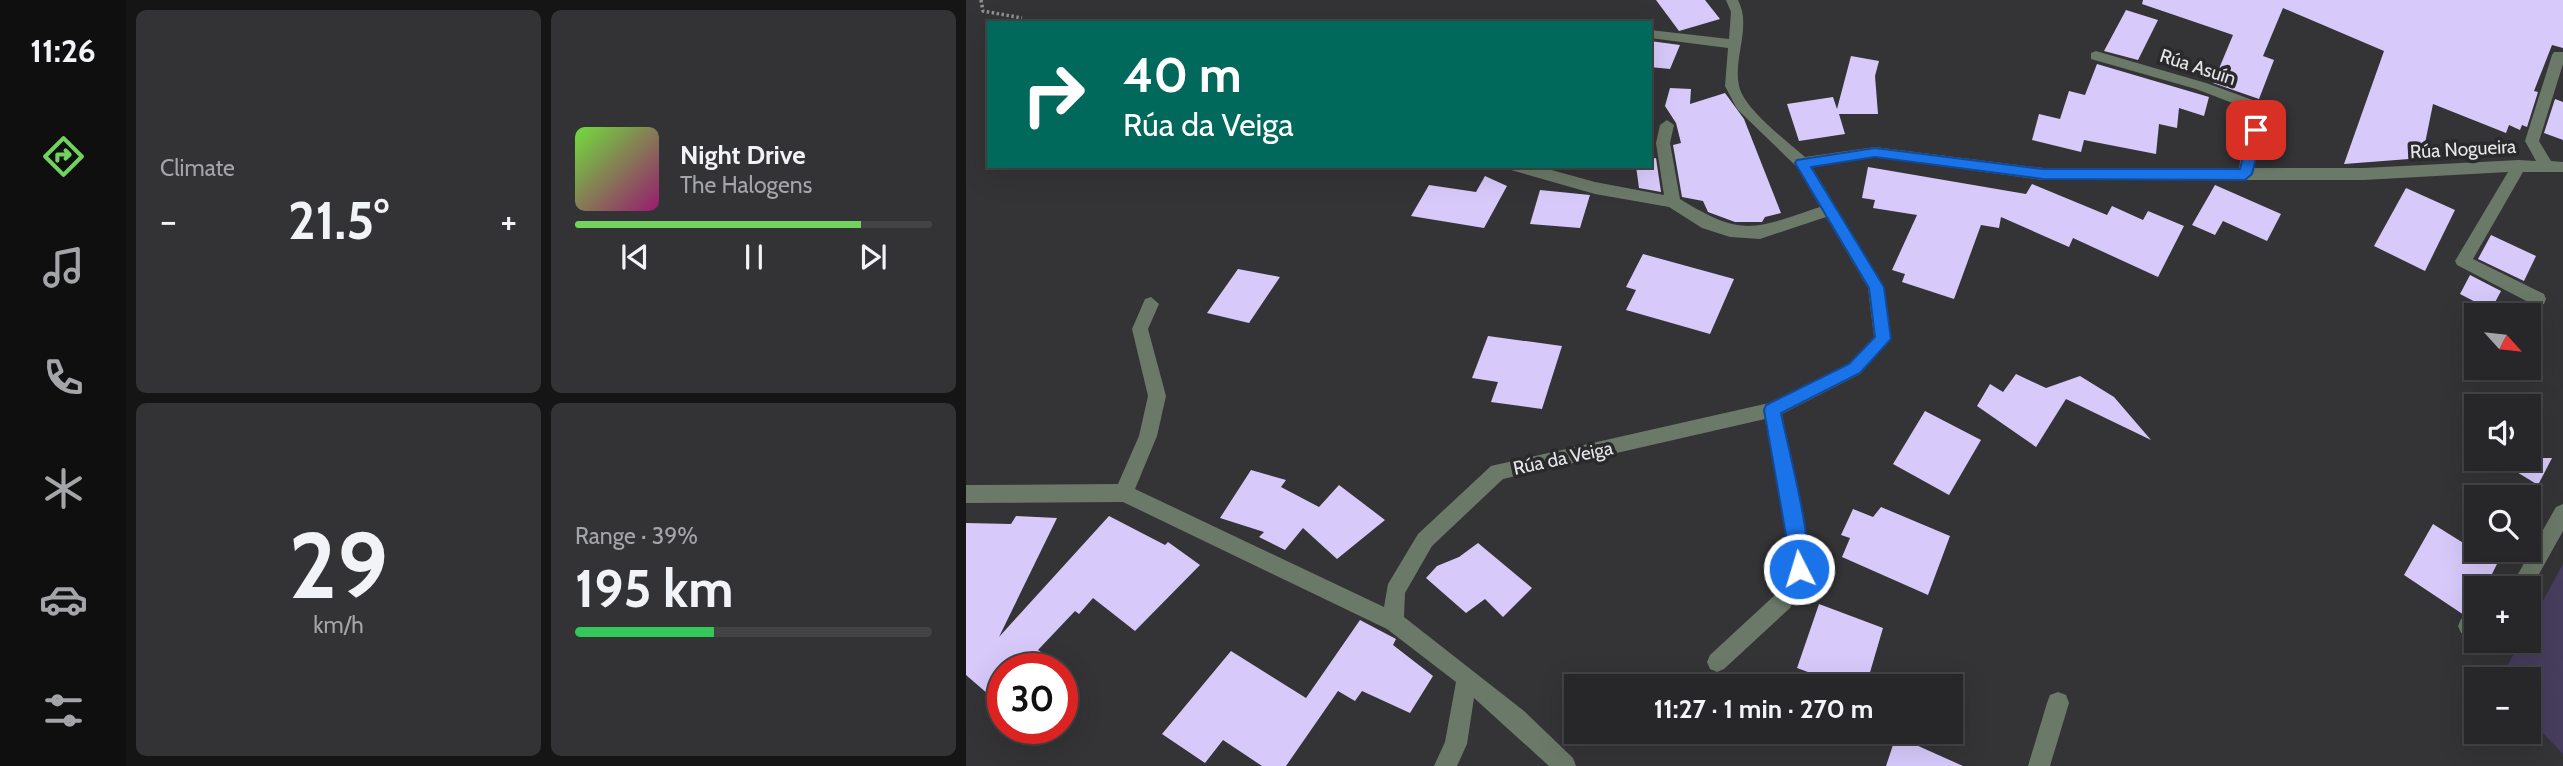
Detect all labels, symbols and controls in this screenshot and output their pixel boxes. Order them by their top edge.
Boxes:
text: 11:26 [30,31,96,70]
street label: Rúa Asuín [2157,44,2239,90]
text: 40 m [1123,45,1242,104]
icon: right [1008,49,1099,140]
pin [2226,100,2286,160]
text: Rúa da Veiga [1123,105,1294,144]
icon: arrive [2237,111,2275,149]
icon: directions [39,132,88,181]
street label: Rúa Nogueira [2409,135,2517,163]
text: Night Drive [680,139,806,171]
text: Climate [160,154,235,182]
text: The Halogens [680,171,812,199]
text: 21.5° [288,189,389,252]
text: − [160,197,177,244]
text: + [500,197,517,244]
icon: previous [616,238,654,276]
icon: pause [735,238,773,276]
icon: next [854,238,892,276]
icon: music [39,243,88,292]
north arrow [2464,303,2541,380]
map controls [2464,303,2541,744]
icon: phone [39,353,88,402]
button: sound [2464,394,2541,471]
street label: Rúa da Veiga [1511,436,1615,480]
icon: climate [39,464,88,513]
button: search [2464,485,2541,562]
text: 29 [289,510,388,621]
text: Range · 39% [575,522,698,550]
position arrow [1762,532,1836,606]
text: 195 km [575,557,733,620]
icon: car [39,575,88,624]
button: + [2464,576,2541,653]
text: km/h [313,611,364,639]
speed limit sign: 30 [987,653,1078,744]
button: − [2464,667,2541,744]
icon: filters [39,686,88,735]
text: 11:27 · 1 min · 270 m [1654,693,1873,725]

